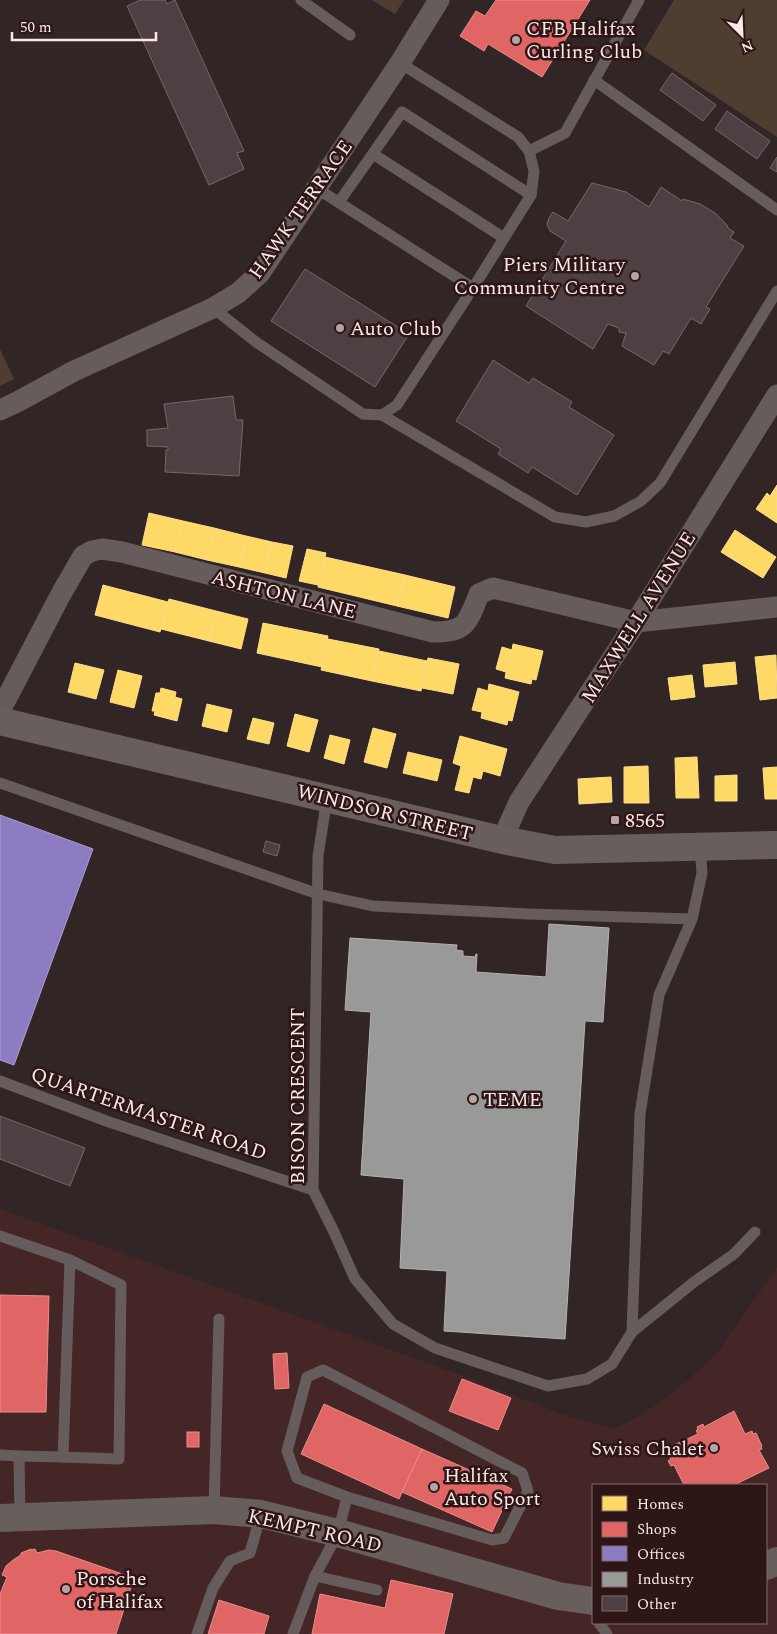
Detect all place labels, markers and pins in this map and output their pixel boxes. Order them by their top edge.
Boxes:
place label: CFB Halifax Curling Club [526,14,642,67]
marker: CFB Halifax Curling Club [510,34,522,46]
place label: Piers Military Community Centre [454,250,626,303]
marker: Piers Military Community Centre [629,270,641,282]
place label: Auto Club [350,314,442,344]
marker: Auto Club [334,322,346,334]
place label: 8565 [625,806,665,836]
marker: 8565 [609,814,621,826]
place label: TEME [483,1085,542,1115]
marker: TEME [467,1093,479,1105]
place label: Swiss Chalet [591,1434,704,1464]
marker: Swiss Chalet [708,1442,720,1454]
place label: Halifax Auto Sport [444,1461,541,1514]
marker: Halifax Auto Sport [428,1481,440,1493]
place label: Porsche of Halifax [76,1564,163,1617]
marker: Porsche of Halifax [60,1583,72,1595]

